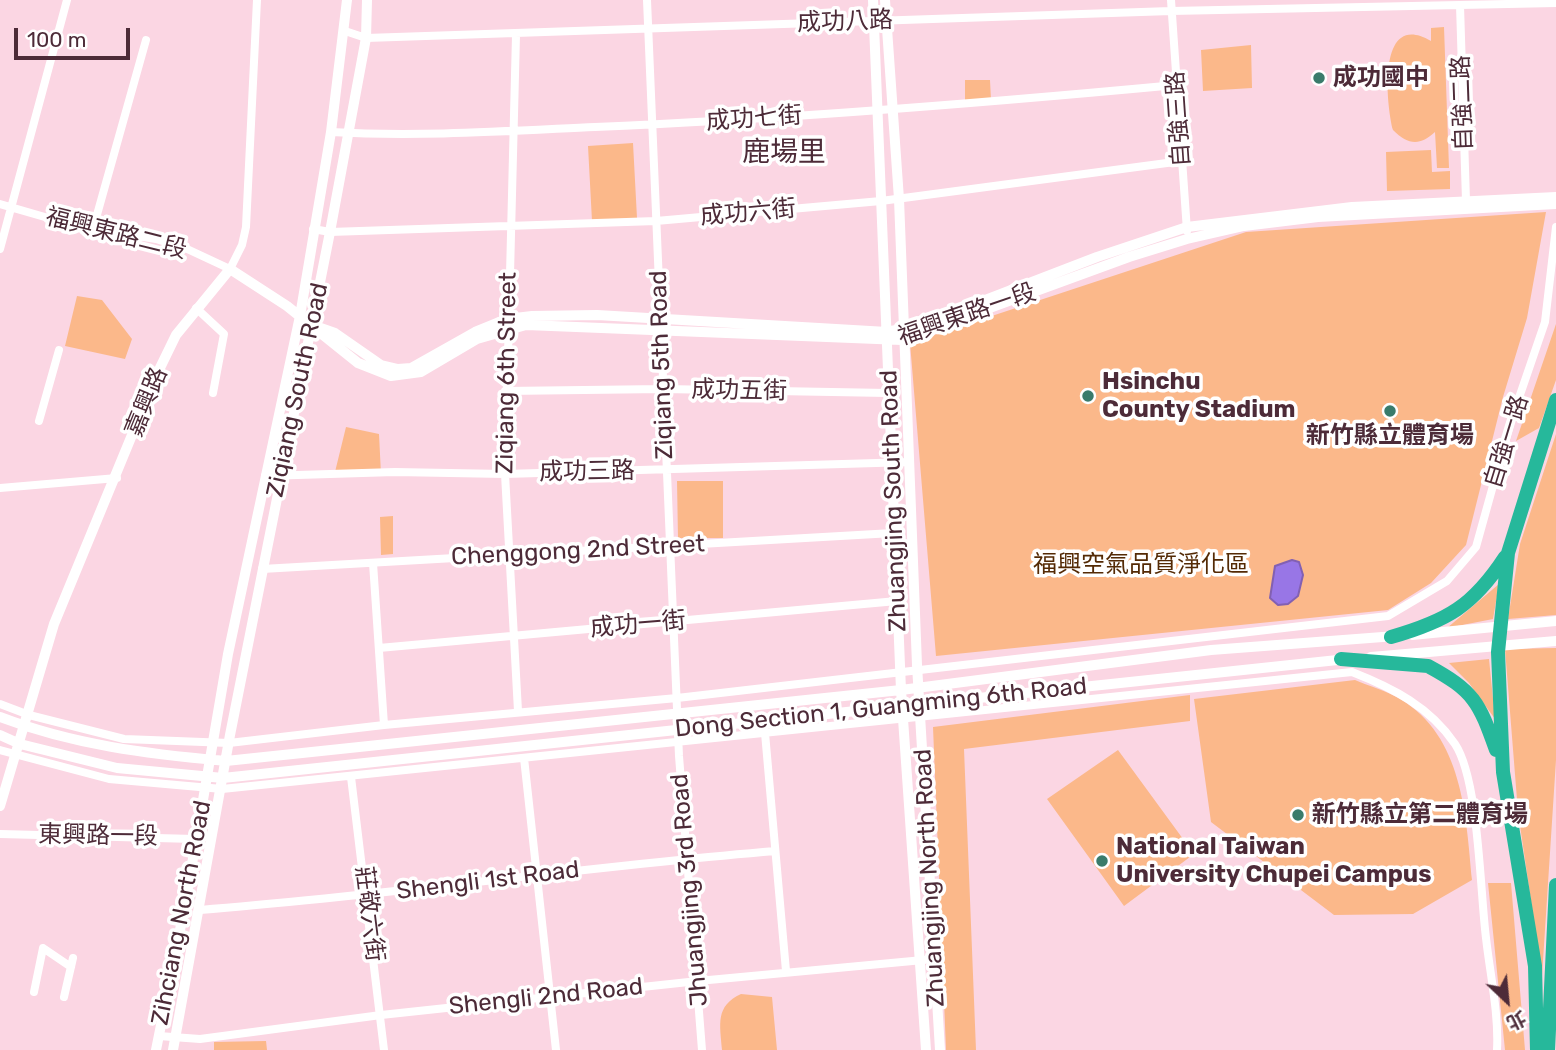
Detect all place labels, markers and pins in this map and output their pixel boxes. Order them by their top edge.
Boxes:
place label: 成功國中 [1333,64,1429,92]
marker: 成功國中 [1311,70,1327,86]
place label: Hsinchu County Stadium [1102,368,1295,424]
marker: Hsinchu County Stadium [1080,388,1096,404]
marker: 新竹縣立體育場 [1382,403,1398,419]
place label: 新竹縣立體育場 [1306,422,1474,450]
place label: 新竹縣立第二體育場 [1312,801,1528,829]
marker: 新竹縣立第二體育場 [1290,807,1306,823]
place label: National Taiwan University Chupei Campus [1116,833,1431,889]
marker: National Taiwan University Chupei Campus [1094,853,1110,869]

